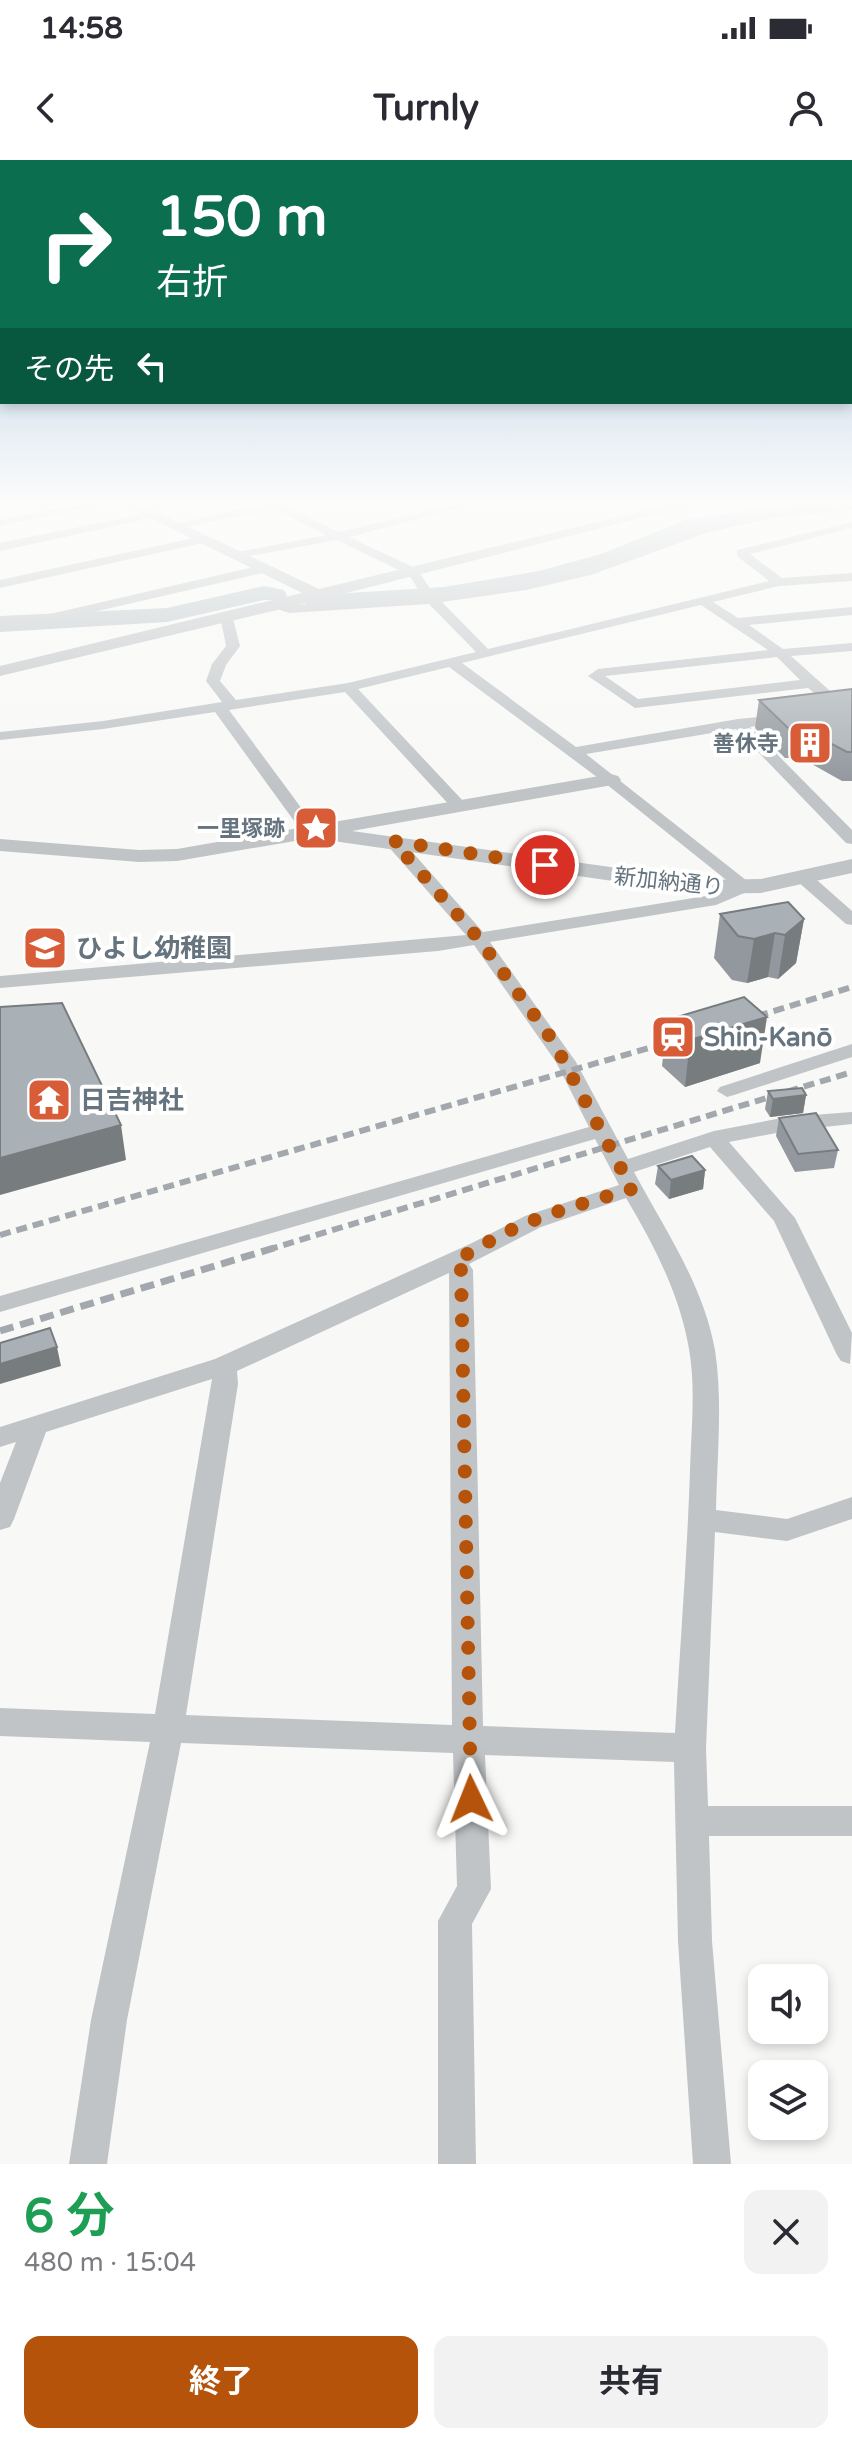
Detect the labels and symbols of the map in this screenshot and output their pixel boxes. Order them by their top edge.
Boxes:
building icon: 善休寺 [786,719,834,767]
place label: 善休寺 [713,731,779,757]
place icon: 一里塚跡 [292,804,340,852]
place label: 一里塚跡 [197,816,285,842]
pin [511,831,579,899]
street label: 新加納通り [613,863,725,901]
school or university icon: ひよし幼稚園 [21,924,69,972]
place label: ひよし幼稚園 [76,933,232,964]
station icon: Shin-Kanō [649,1013,697,1061]
place label: Shin-Kanō [704,1022,832,1053]
temple icon: 日吉神社 [25,1076,73,1124]
place label: 日吉神社 [80,1085,184,1116]
position arrow [429,1757,513,1841]

